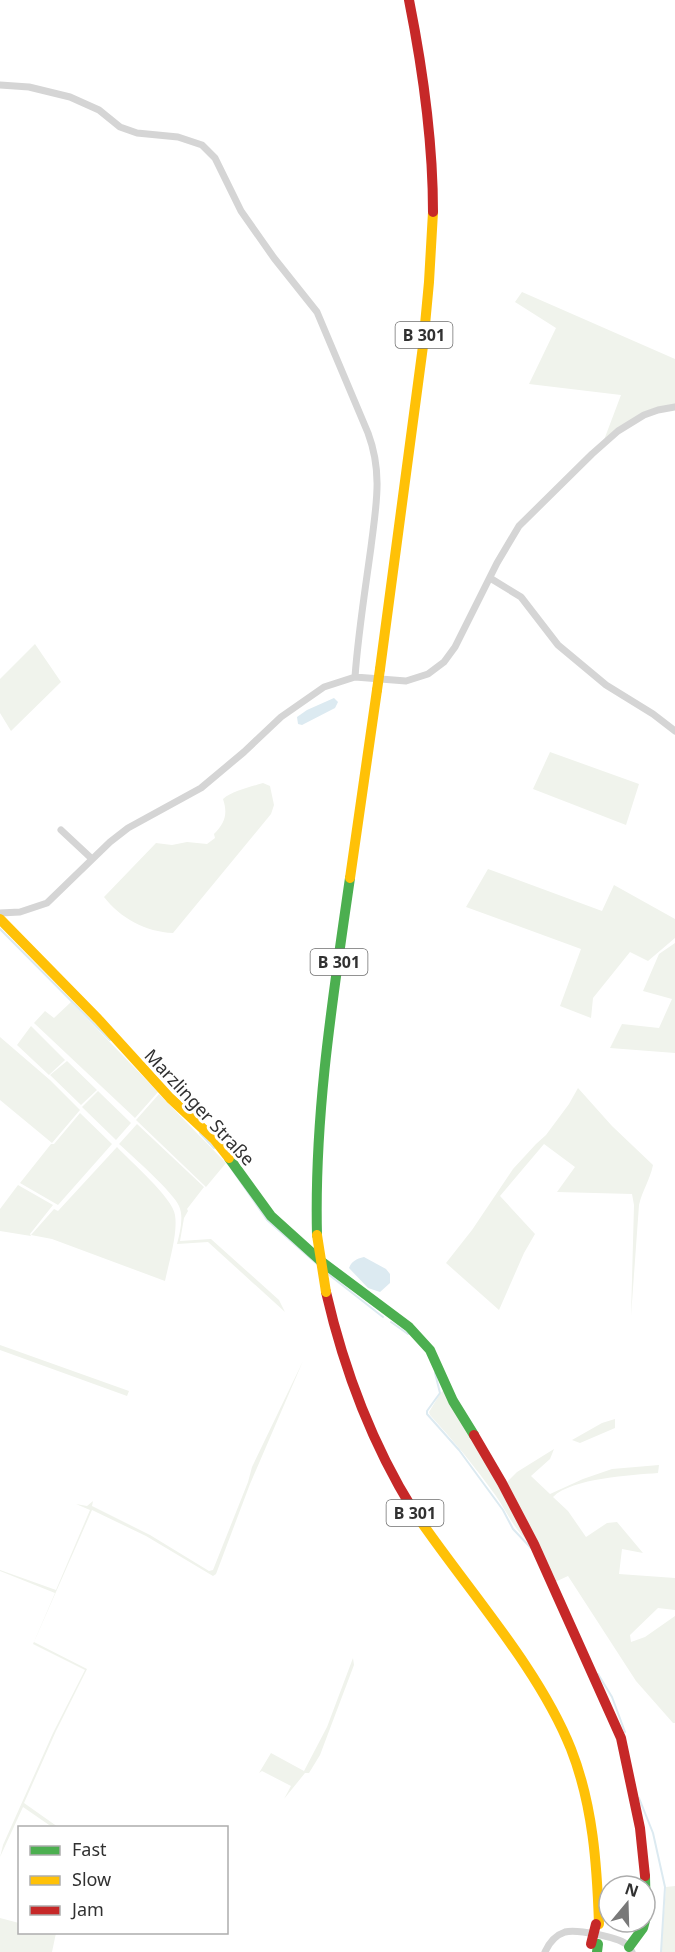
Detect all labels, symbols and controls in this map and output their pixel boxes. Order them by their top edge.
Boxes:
road number: B 301 [396,322,452,348]
road number: B 301 [310,949,368,975]
street label: Marzlinger Straße [140,1044,260,1170]
road number: B 301 [386,1500,444,1526]
legend [18,1826,228,1934]
text: Fast [72,1837,107,1861]
text: Slow [72,1867,111,1891]
north arrow [597,1874,657,1934]
text: N [622,1877,642,1902]
text: Jam [70,1897,104,1921]

